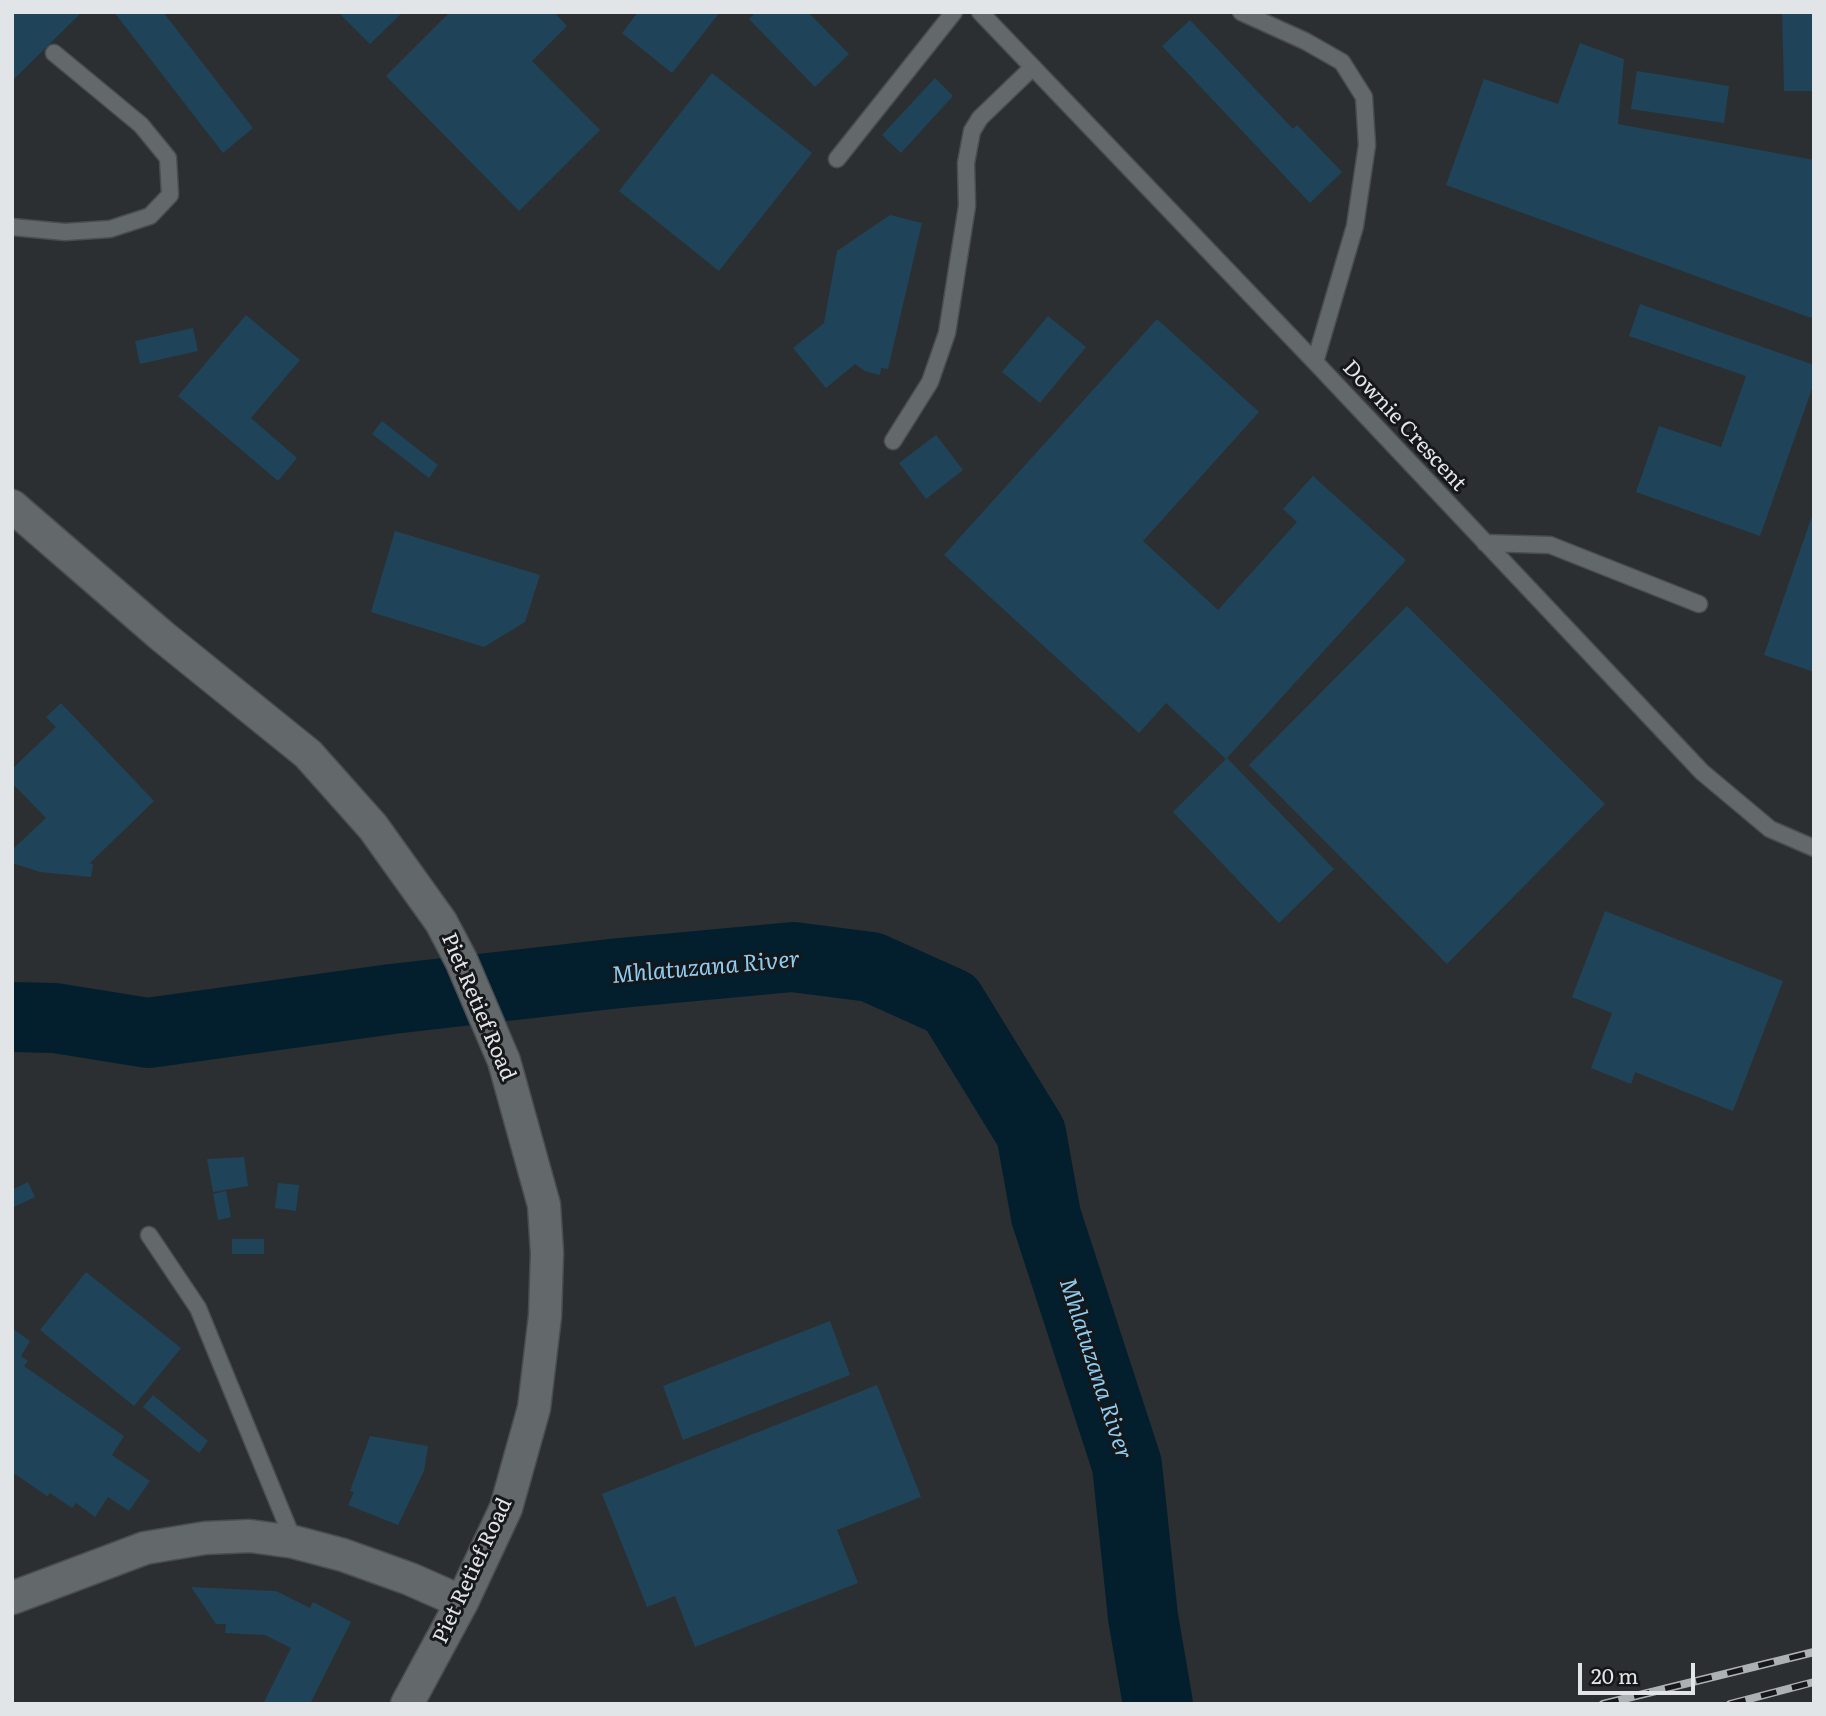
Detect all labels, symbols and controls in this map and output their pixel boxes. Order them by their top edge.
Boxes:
street label: Downie Crescent [1337,355,1471,497]
street label: Piet Retief Road [436,929,520,1085]
water label: Mhlatuzana River [611,946,801,990]
water label: Mhlatuzana River [1053,1275,1137,1463]
street label: Piet Retief Road [428,1494,518,1648]
scale bar [1581,1650,1698,1694]
text: 20 m [1591,1659,1638,1690]

